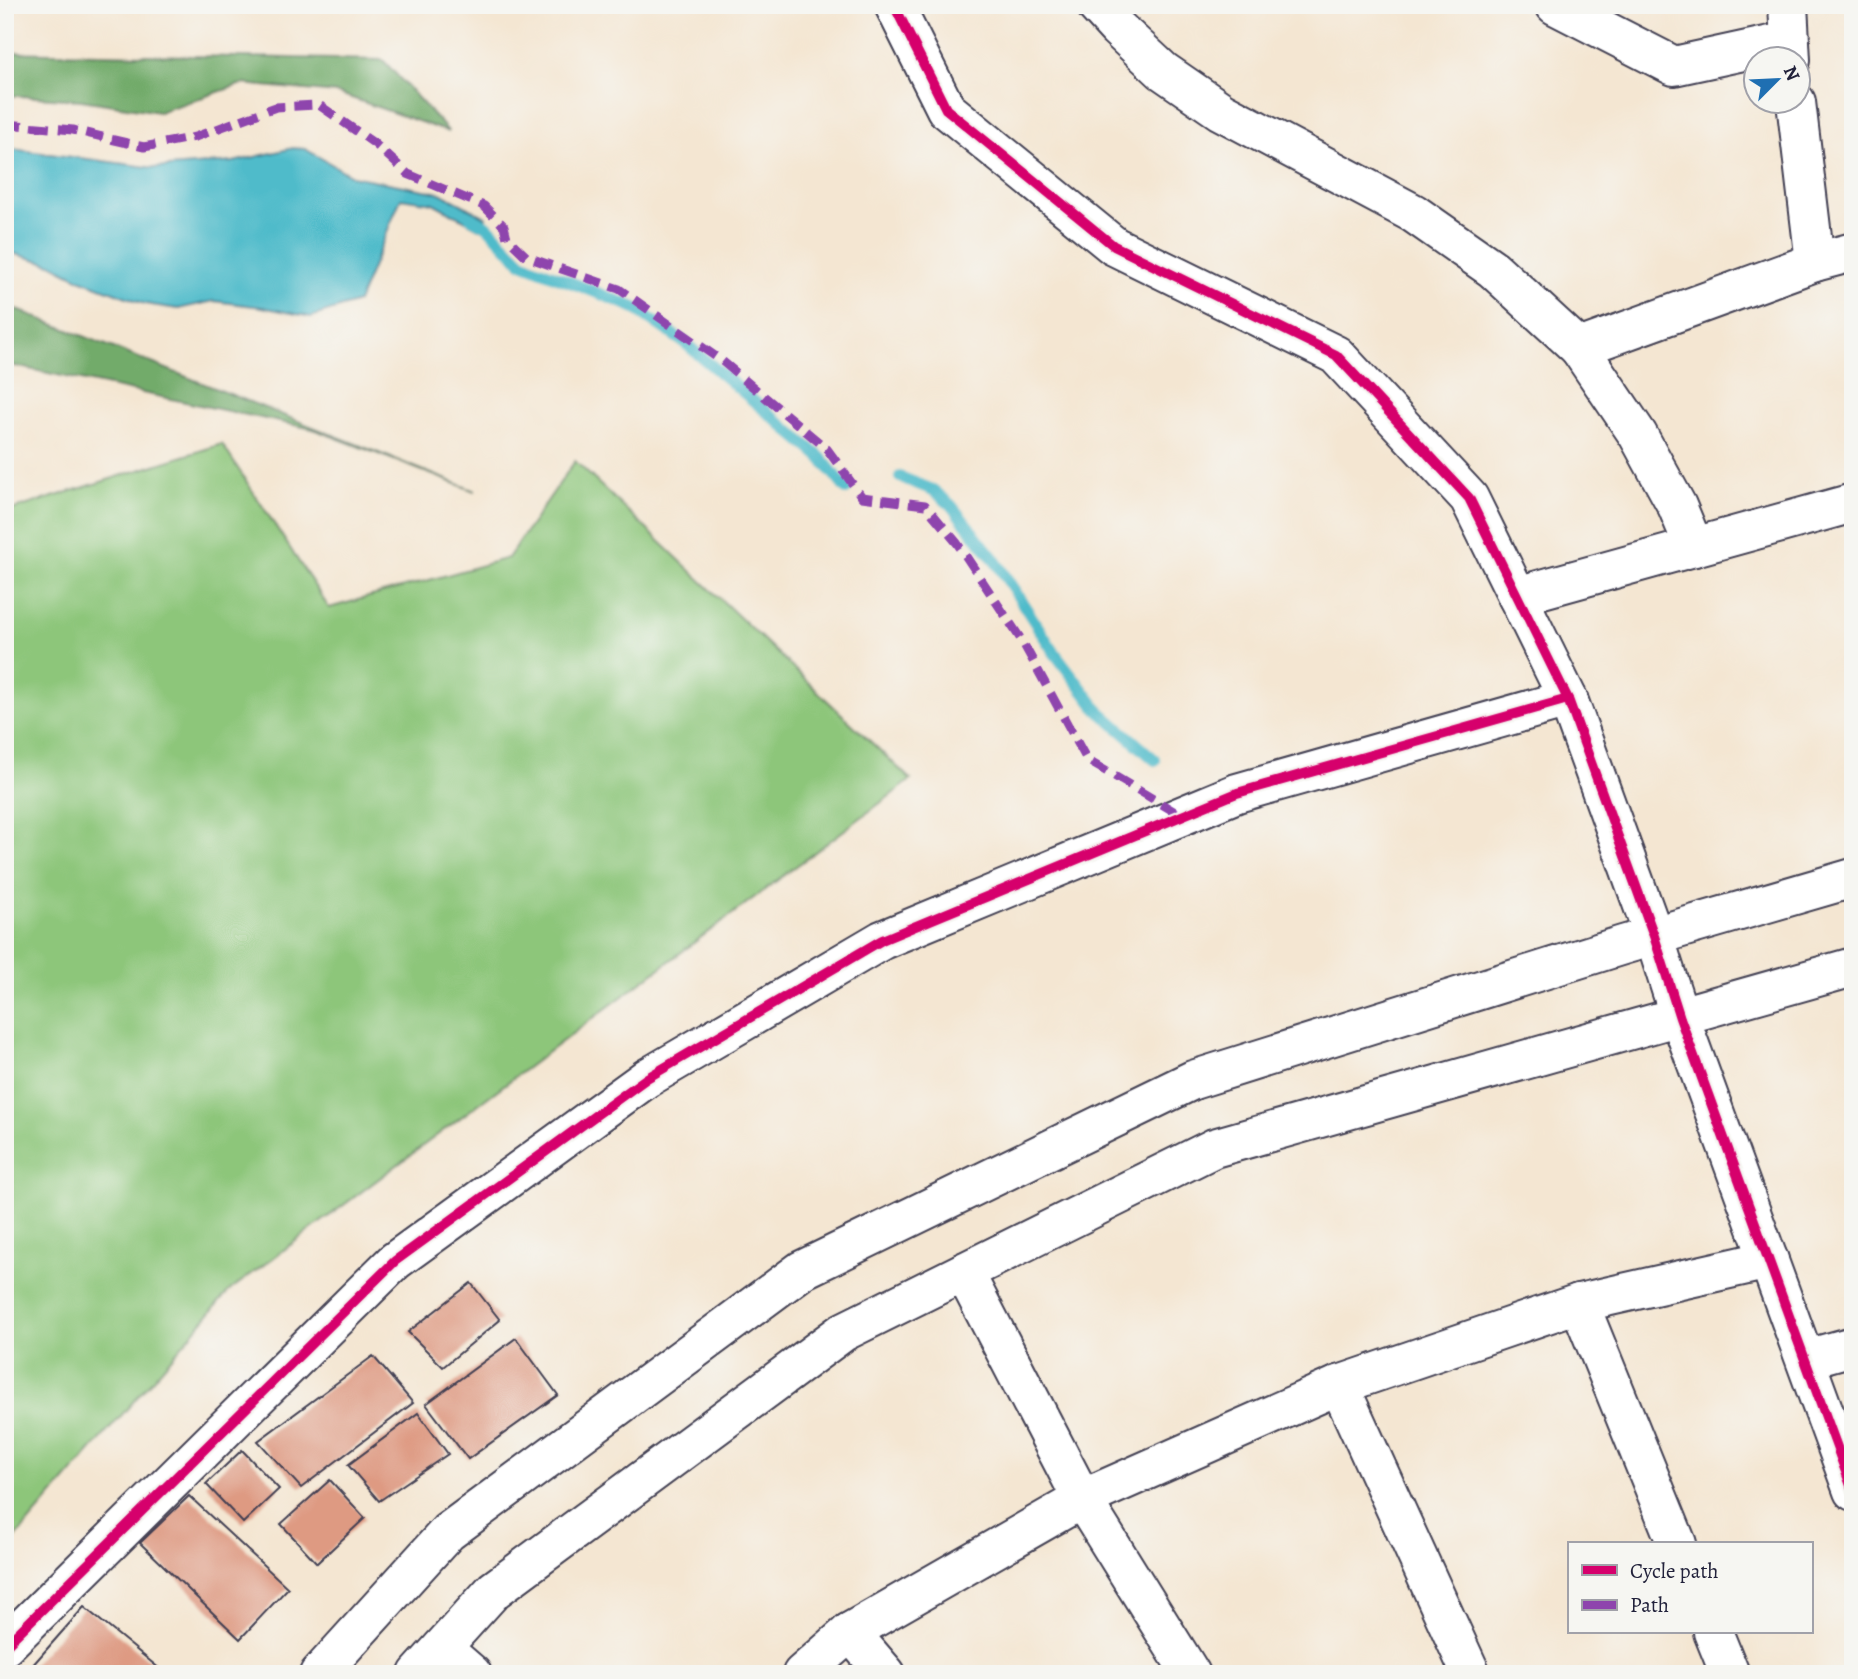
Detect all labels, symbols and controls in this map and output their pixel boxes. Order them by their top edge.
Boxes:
north arrow [1742,46,1812,116]
text: N [1777,62,1806,85]
legend [1568,1542,1812,1634]
text: Cycle path [1630,1557,1719,1585]
text: Path [1630,1591,1669,1619]

